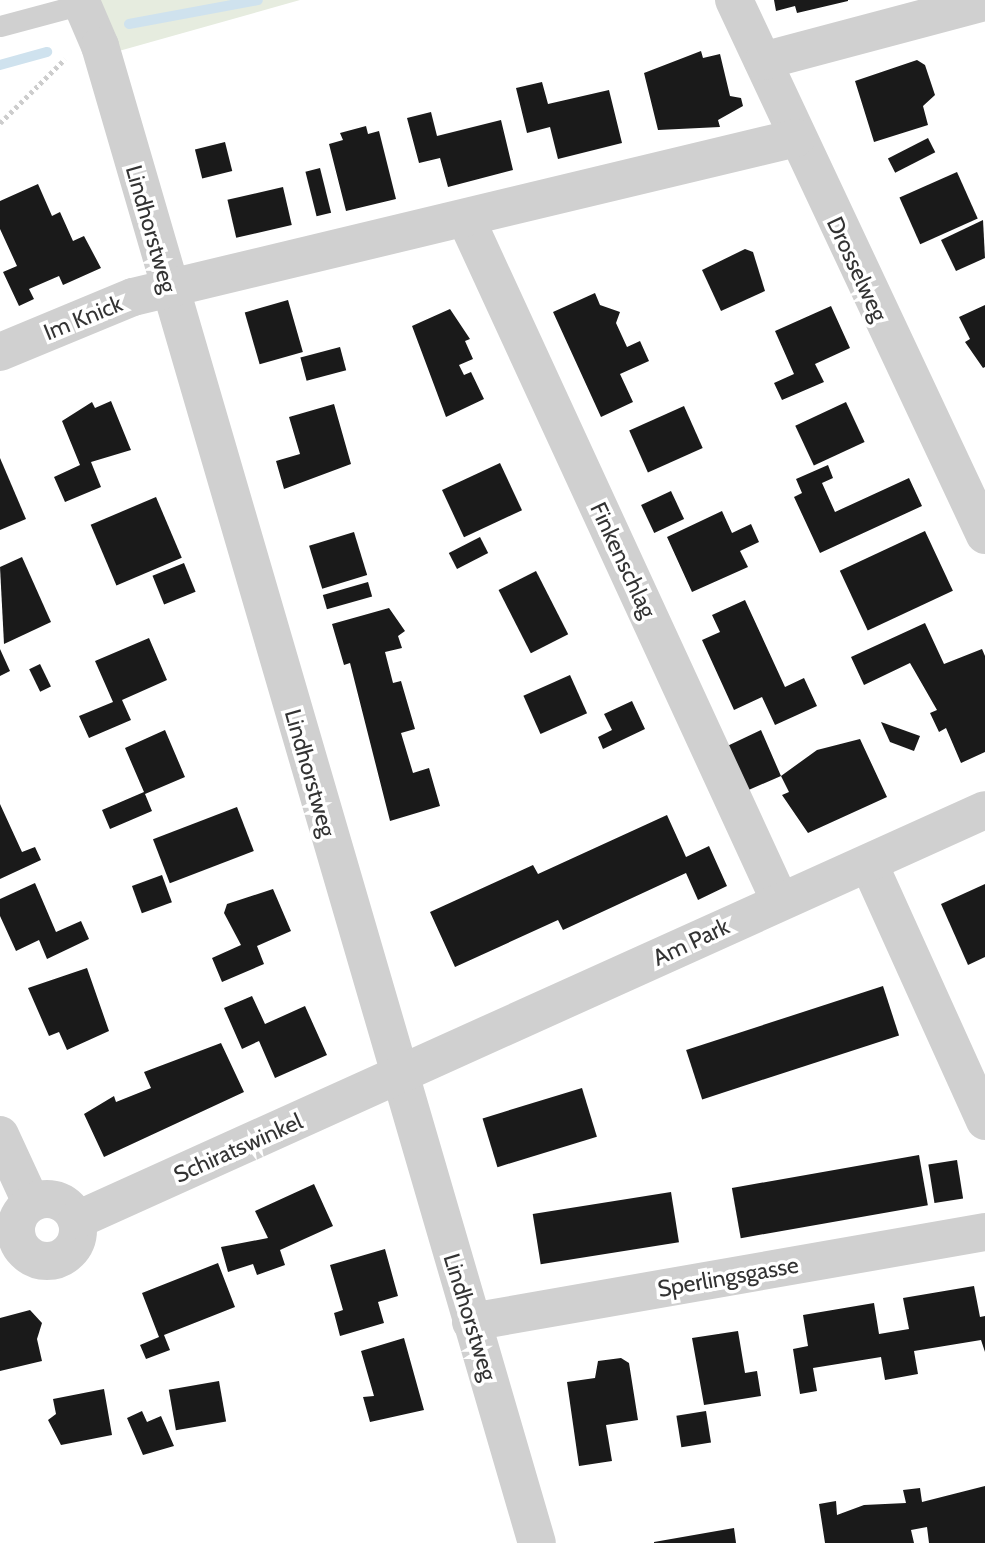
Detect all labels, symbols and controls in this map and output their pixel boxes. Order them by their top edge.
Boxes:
street label: Lindhorstweg [120,162,182,296]
street label: Drosselweg [821,212,893,326]
street label: Im Knick [40,290,126,346]
street label: Finkenschlag [584,498,662,622]
street label: Lindhorstweg [279,706,341,840]
street label: Am Park [648,912,734,972]
street label: Schiratswinkel [169,1107,307,1189]
street label: Lindhorstweg [438,1250,502,1384]
street label: Sperlingsgasse [655,1251,801,1303]

